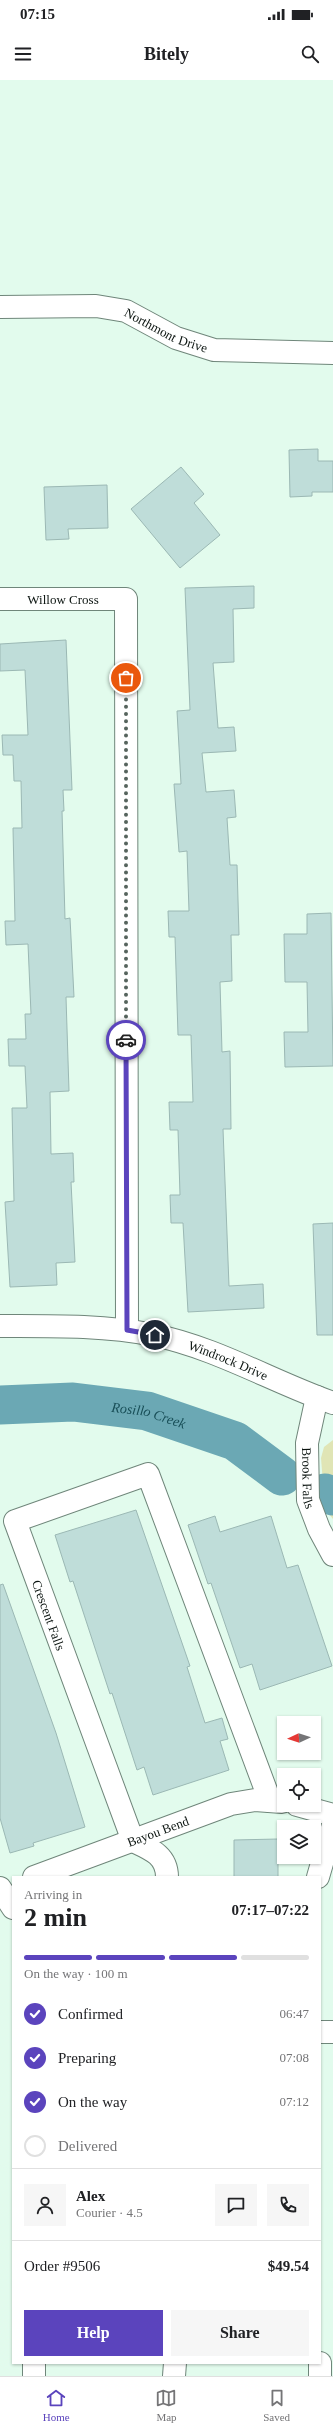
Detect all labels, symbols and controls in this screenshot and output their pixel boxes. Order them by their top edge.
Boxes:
text: 07:15 [20,6,55,22]
icon: menu [12,43,34,65]
icon: search [299,43,321,65]
text: Bitely [144,44,189,64]
street label: Northmont Drive [122,305,210,356]
street label: Willow Cross [27,592,99,607]
pin [109,661,143,695]
icon: bag [115,667,137,689]
courier [106,1020,146,1060]
icon: car [115,1029,137,1051]
pin [138,1318,172,1352]
icon: home [144,1324,166,1346]
street label: Windrock Drive [186,1338,270,1383]
water label: Rosillo Creek [110,1400,188,1432]
street label: Brook Falls [299,1447,318,1511]
street label: Crescent Falls [29,1578,68,1653]
north arrow [277,1716,321,1760]
map controls [277,1716,321,1864]
button: locate [277,1768,321,1812]
street label: Bayou Bend [125,1813,191,1850]
button: layers [277,1820,321,1864]
text: Arriving in [24,1887,82,1902]
text: 07:17–07:22 [232,1902,309,1918]
text: 2 min [24,1903,87,1932]
text: On the way · 100 m [24,1966,128,1981]
icon: check [24,2003,46,2025]
text: Confirmed [58,2006,123,2022]
text: 06:47 [279,2006,309,2021]
icon: check [24,2047,46,2069]
text: Preparing [58,2050,116,2066]
text: 07:08 [279,2050,309,2065]
icon: check [24,2091,46,2113]
text: On the way [58,2094,127,2110]
text: 07:12 [279,2094,309,2109]
text: Delivered [58,2138,117,2154]
button: person [24,2184,66,2226]
button: chat [215,2184,257,2226]
button: phone [267,2184,309,2226]
text: Alex [76,2188,105,2204]
text: Courier · 4.5 [76,2205,143,2220]
text: Order #9506 [24,2258,100,2274]
text: $49.54 [268,2258,309,2274]
button: Help [24,2310,163,2356]
button: Share [171,2310,309,2356]
tab: Home [43,2387,70,2423]
tab: Map [155,2387,177,2423]
tab: Saved [263,2387,290,2423]

